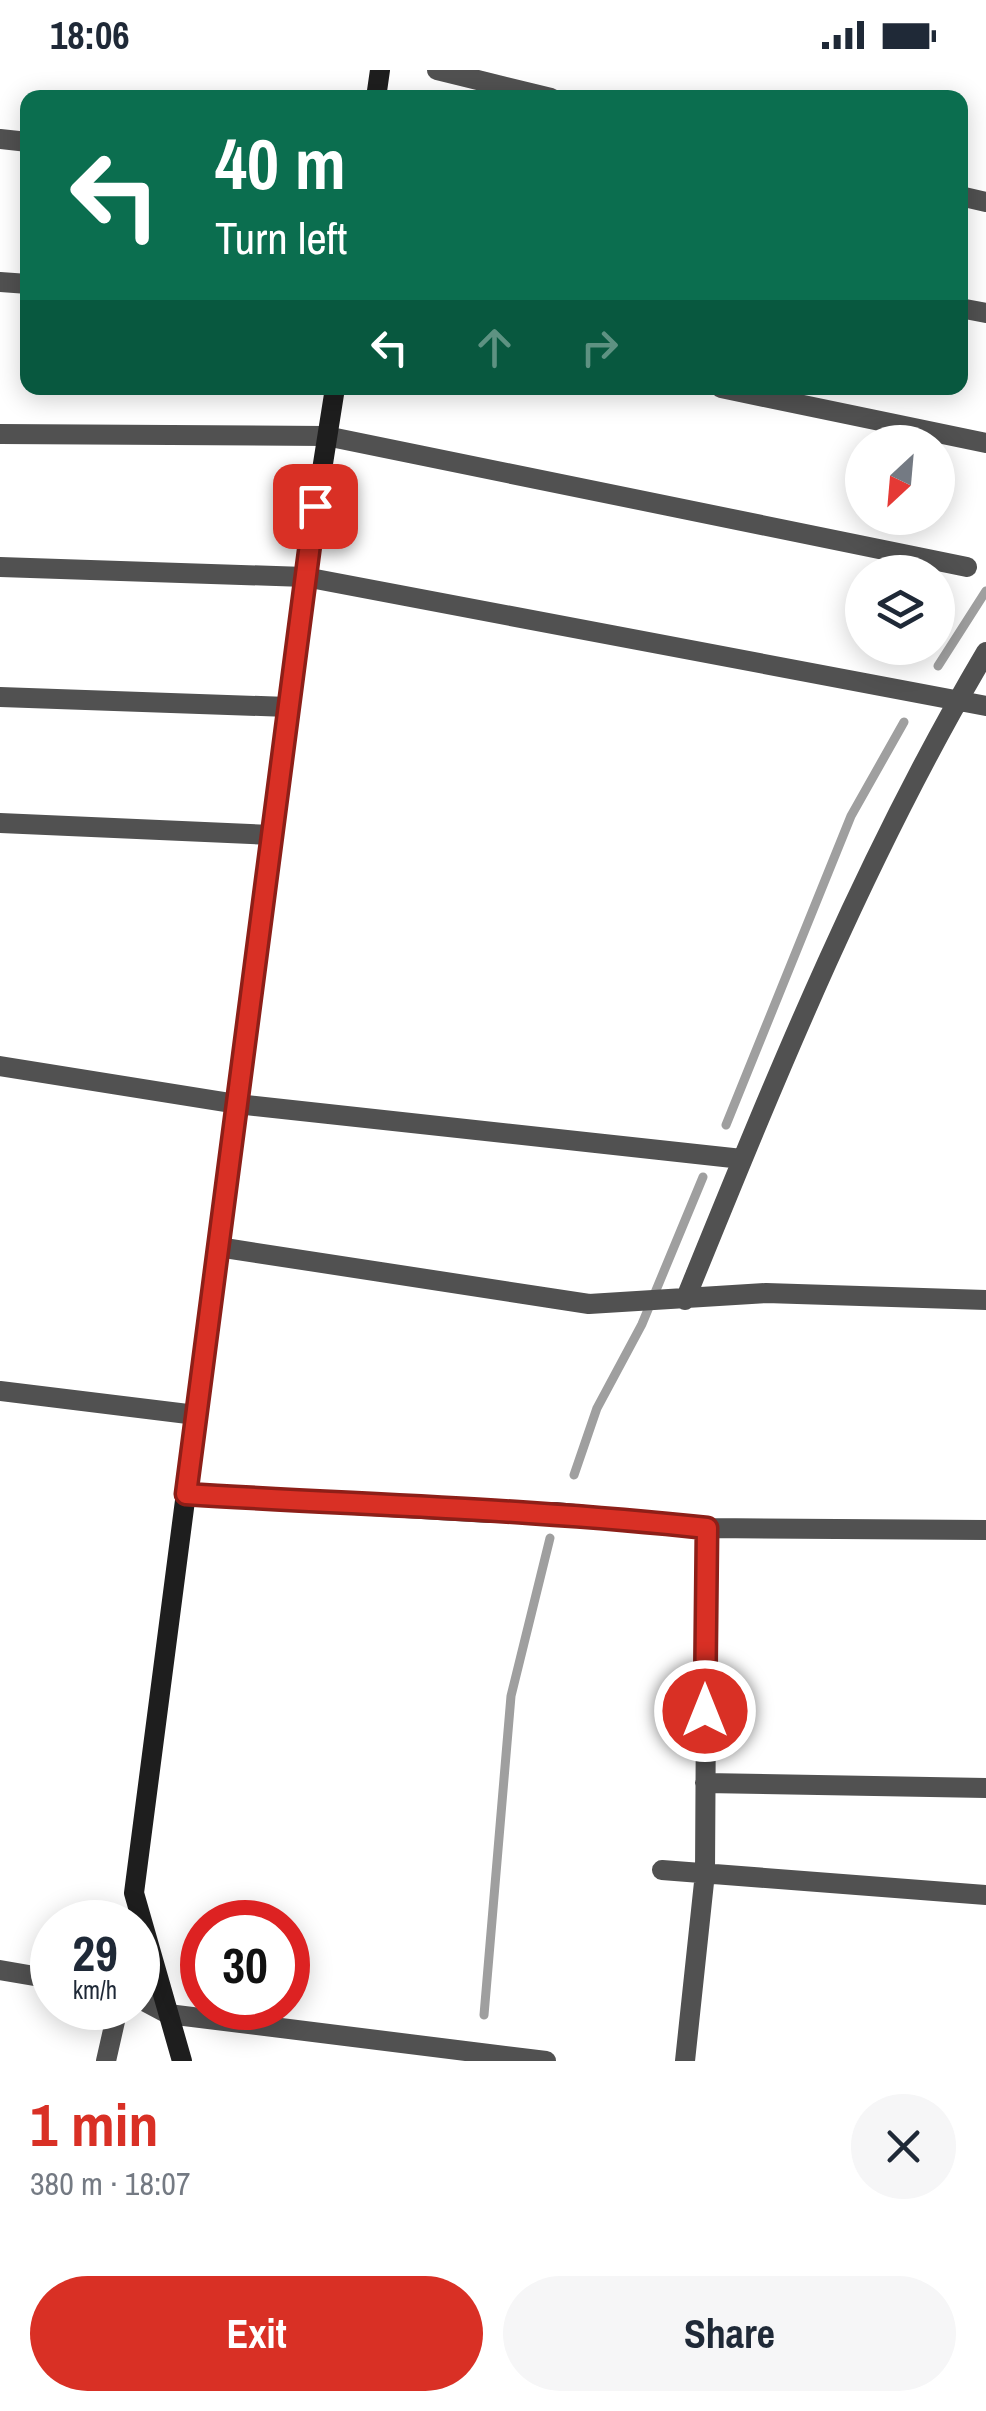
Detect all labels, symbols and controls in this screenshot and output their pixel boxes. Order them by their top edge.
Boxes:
text: 18:06 [50,10,130,61]
text: 40 m [215,117,346,211]
icon: left [50,130,180,260]
text: Turn left [215,207,347,268]
icon: left [362,320,417,375]
icon: ahead [467,320,522,375]
icon: right [572,320,627,375]
north arrow [845,425,955,535]
map controls [845,425,955,665]
pin [273,464,358,549]
icon: arrive [288,479,343,534]
button: layers [845,555,955,665]
position arrow [653,1659,757,1763]
speed limit sign: 30 [180,1900,310,2030]
text: 29 [72,1919,118,1987]
text: km/h [73,1973,117,2007]
text: 1 min [30,2084,159,2165]
button: close [851,2094,956,2199]
text: 380 m · 18:07 [30,2162,190,2205]
button: Exit [30,2276,483,2391]
button: Share [503,2276,956,2391]

